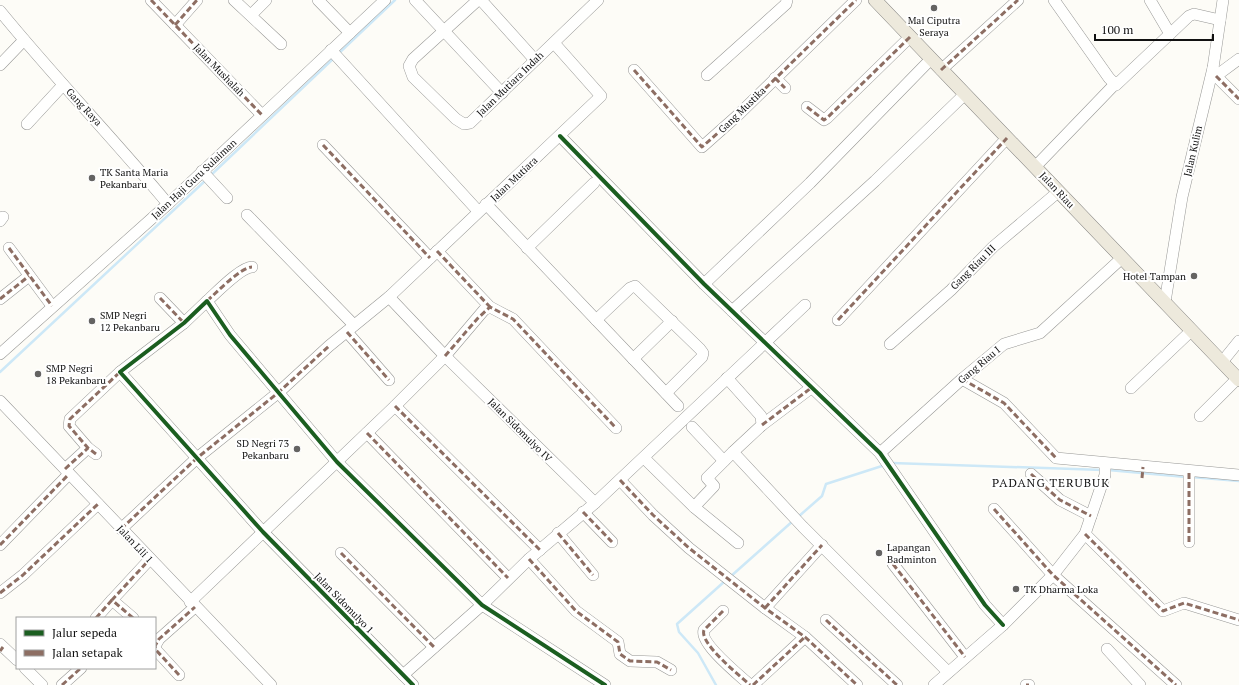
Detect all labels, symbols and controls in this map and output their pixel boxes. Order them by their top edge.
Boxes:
marker: Mal Ciputra Seraya [929,3,939,13]
place label: Mal Ciputra Seraya [908,14,960,39]
scale bar [1095,16,1213,42]
text: 100 m [1101,22,1134,37]
street label: Jalan Mushalah [191,41,248,99]
street label: Jalan Mutiara Indah [474,49,546,119]
street label: Gang Mustika [715,84,769,136]
street label: Gang Raya [63,85,105,129]
street label: Jalan Kulim [1181,124,1205,178]
street label: Jalan Haji Guru Sulaiman [149,136,239,222]
street label: Jalan Mutiara [488,154,540,204]
place label: TK Santa Maria Pekanbaru [100,166,168,191]
street label: Jalan Riau [1037,169,1077,211]
marker: TK Santa Maria Pekanbaru [87,173,97,183]
street label: Gang Riau III [948,241,999,292]
place label: Hotel Tampan [1123,270,1186,283]
marker: Hotel Tampan [1189,271,1199,281]
place label: SMP Negri 12 Pekanbaru [100,309,160,334]
marker: SMP Negri 12 Pekanbaru [87,316,97,326]
street label: Gang Riau I [955,343,1003,387]
place label: SMP Negri 18 Pekanbaru [46,362,106,387]
marker: SMP Negri 18 Pekanbaru [33,369,43,379]
street label: Jalan Sidomulyo IV [485,395,555,465]
place label: SD Negri 73 Pekanbaru [237,437,289,462]
marker: SD Negri 73 Pekanbaru [292,444,302,454]
district label: PADANG TERUBUK [992,475,1110,490]
street label: Jalan Lili 1 [114,522,156,566]
place label: Lapangan Badminton [887,541,937,566]
marker: Lapangan Badminton [874,548,884,558]
street label: Jalan Sidomulyo 1 [312,570,376,636]
place label: TK Dharma Loka [1024,583,1098,596]
marker: TK Dharma Loka [1011,584,1021,594]
legend [16,617,156,669]
text: Jalur sepeda [52,625,117,640]
text: Jalan setapak [52,645,123,660]

